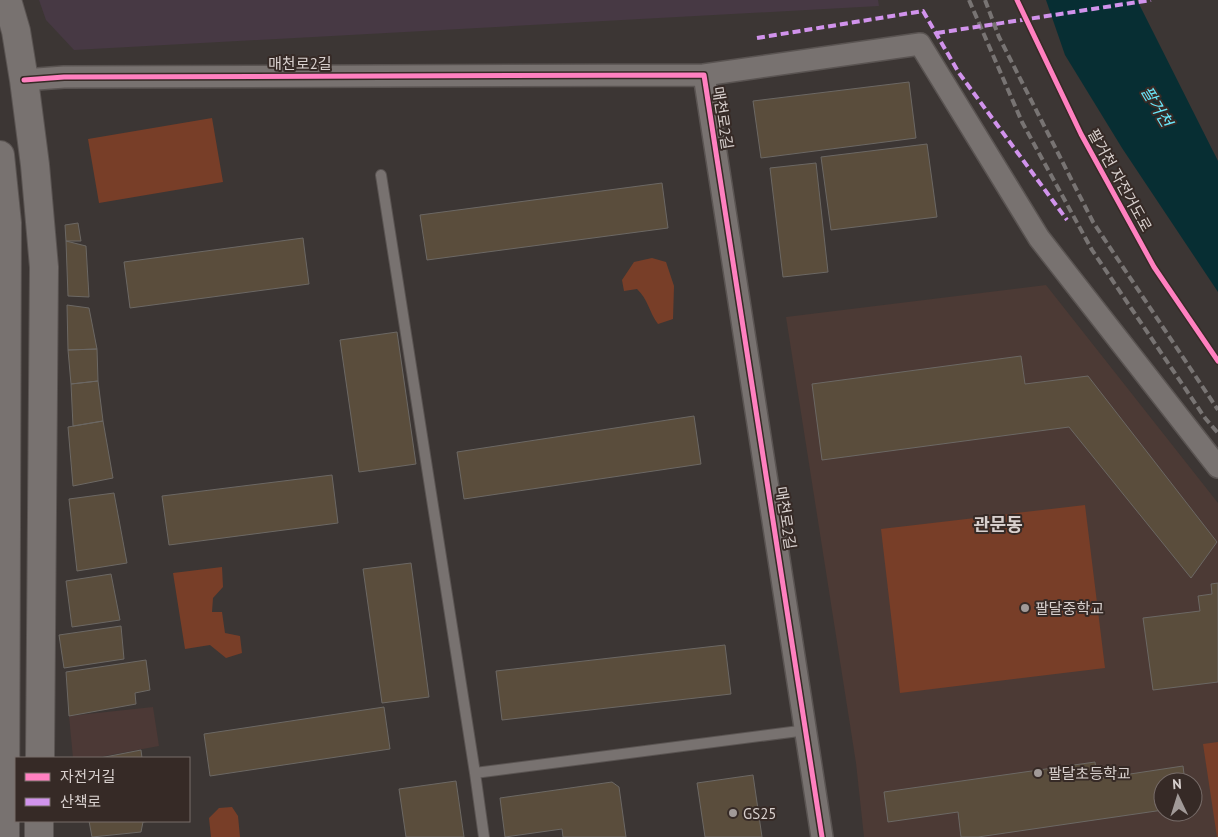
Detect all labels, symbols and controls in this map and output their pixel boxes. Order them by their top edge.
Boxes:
street label: 매천로2길 [268,54,332,73]
water label: 팔거천 [1137,82,1178,132]
street label: 매천로2길 [709,85,737,151]
street label: 팔거천 자전거도로 [1084,125,1156,235]
street label: 매천로2길 [772,485,800,551]
district label: 관문동 [973,513,1023,536]
place label: 팔달중학교 [1035,599,1104,618]
marker: 팔달중학교 [1019,602,1031,614]
legend [15,757,190,822]
place label: 팔달초등학교 [1048,764,1131,783]
text: 자전거길 [60,767,115,786]
marker: 팔달초등학교 [1032,767,1044,779]
north arrow [1153,772,1203,822]
text: N [1172,775,1182,793]
text: 산책로 [60,792,101,811]
place label: GS25 [743,804,777,823]
marker: GS25 [727,807,739,819]

